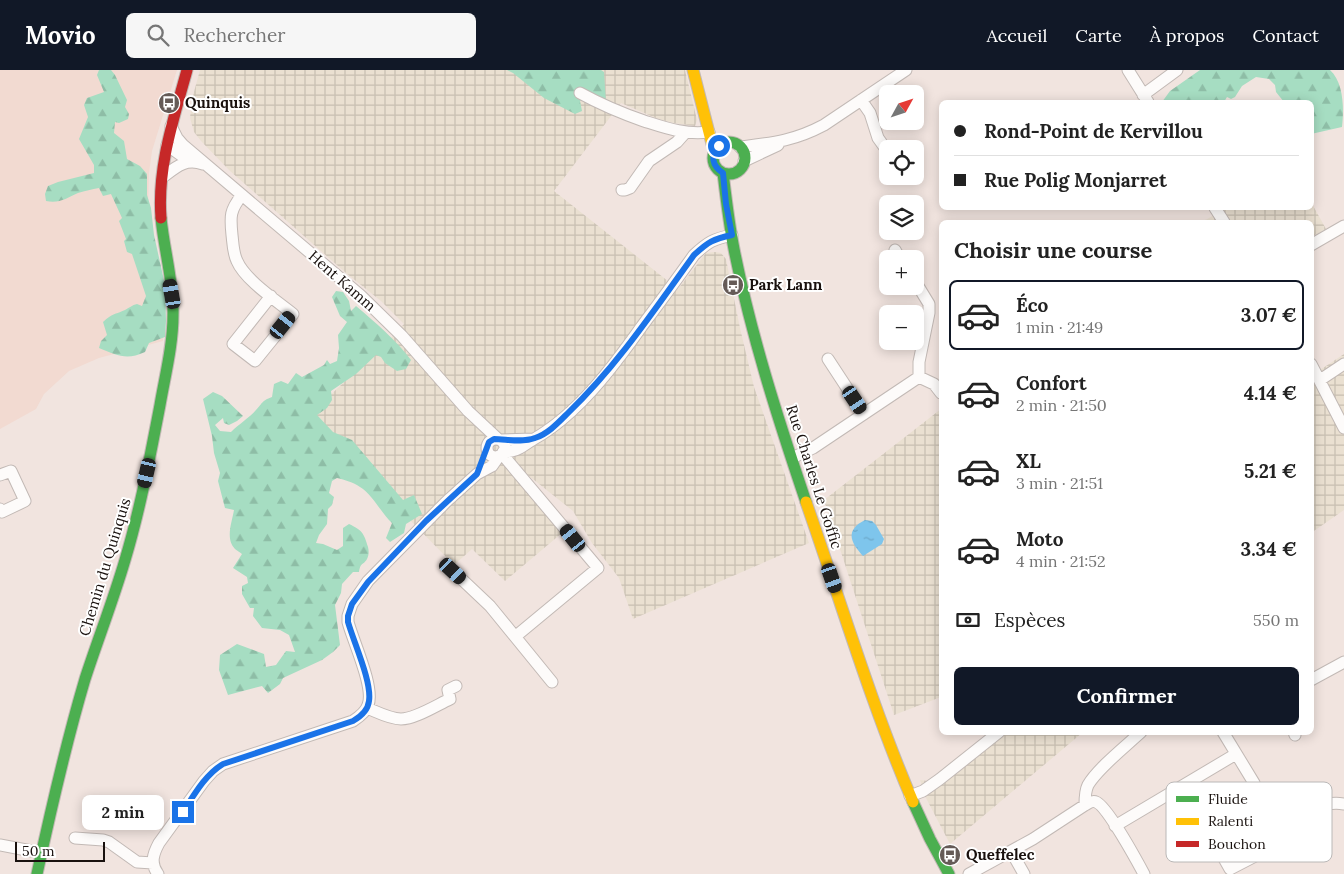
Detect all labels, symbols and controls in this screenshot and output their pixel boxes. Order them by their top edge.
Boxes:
search box [126,13,476,58]
text: Movio [25,20,96,51]
icon: search [144,21,172,49]
text: Rechercher [184,23,285,47]
text: Accueil [987,24,1047,47]
text: Carte [1075,24,1122,47]
text: À propos [1150,24,1224,47]
text: Contact [1252,24,1319,47]
north arrow [879,85,924,130]
map controls [879,85,924,350]
bus stop icon: Quinquis [157,91,181,115]
place label: Quinquis [185,93,250,112]
text: Rond-Point de Kervillou [984,119,1203,143]
route start [708,135,730,157]
button: locate [879,140,924,185]
text: Rue Polig Monjarret [984,168,1167,192]
button: layers [879,195,924,240]
text: Choisir une course [954,236,1152,264]
street label: Hent Kamm [305,246,380,315]
button: + [879,250,924,295]
bus stop icon: Park Lann [721,273,745,297]
place label: Park Lann [749,275,823,294]
car [162,278,181,310]
icon: car [956,293,1001,338]
text: Éco [1016,293,1048,317]
text: 3.07 € [1241,303,1297,327]
button: − [879,305,924,350]
car [267,309,298,341]
text: 1 min · 21:49 [1016,317,1103,337]
icon: car [956,371,1001,416]
text: Confort [1016,371,1087,395]
text: 4.14 € [1244,381,1297,405]
car [840,383,869,417]
text: 2 min · 21:50 [1016,395,1107,415]
street label: Rue Charles Le Goffic [782,402,847,551]
icon: car [956,449,1001,494]
text: XL [1016,449,1041,473]
car [136,457,157,489]
text: 5.21 € [1244,459,1297,483]
text: 3 min · 21:51 [1016,473,1103,493]
street label: Chemin du Quinquis [75,496,135,638]
car [557,522,588,554]
icon: car [956,527,1001,572]
text: Moto [1016,527,1063,551]
text: 3.34 € [1241,537,1297,561]
text: 4 min · 21:52 [1016,551,1106,571]
car [436,555,469,587]
car [820,561,843,595]
icon: cash [954,606,982,634]
text: Espèces [994,608,1065,632]
text: 550 m [1253,610,1299,630]
button: Confirmer [954,667,1299,725]
legend [1166,782,1332,862]
text: Fluide [1208,790,1248,808]
callout: 2 min [83,794,166,830]
route end [172,801,194,823]
text: 2 min [102,802,144,822]
text: Ralenti [1208,812,1253,830]
text: Bouchon [1208,835,1266,853]
scale bar [15,839,105,862]
text: 50 m [22,842,55,860]
bus stop icon: Queffelec [938,843,962,867]
place label: Queffelec [966,845,1035,864]

